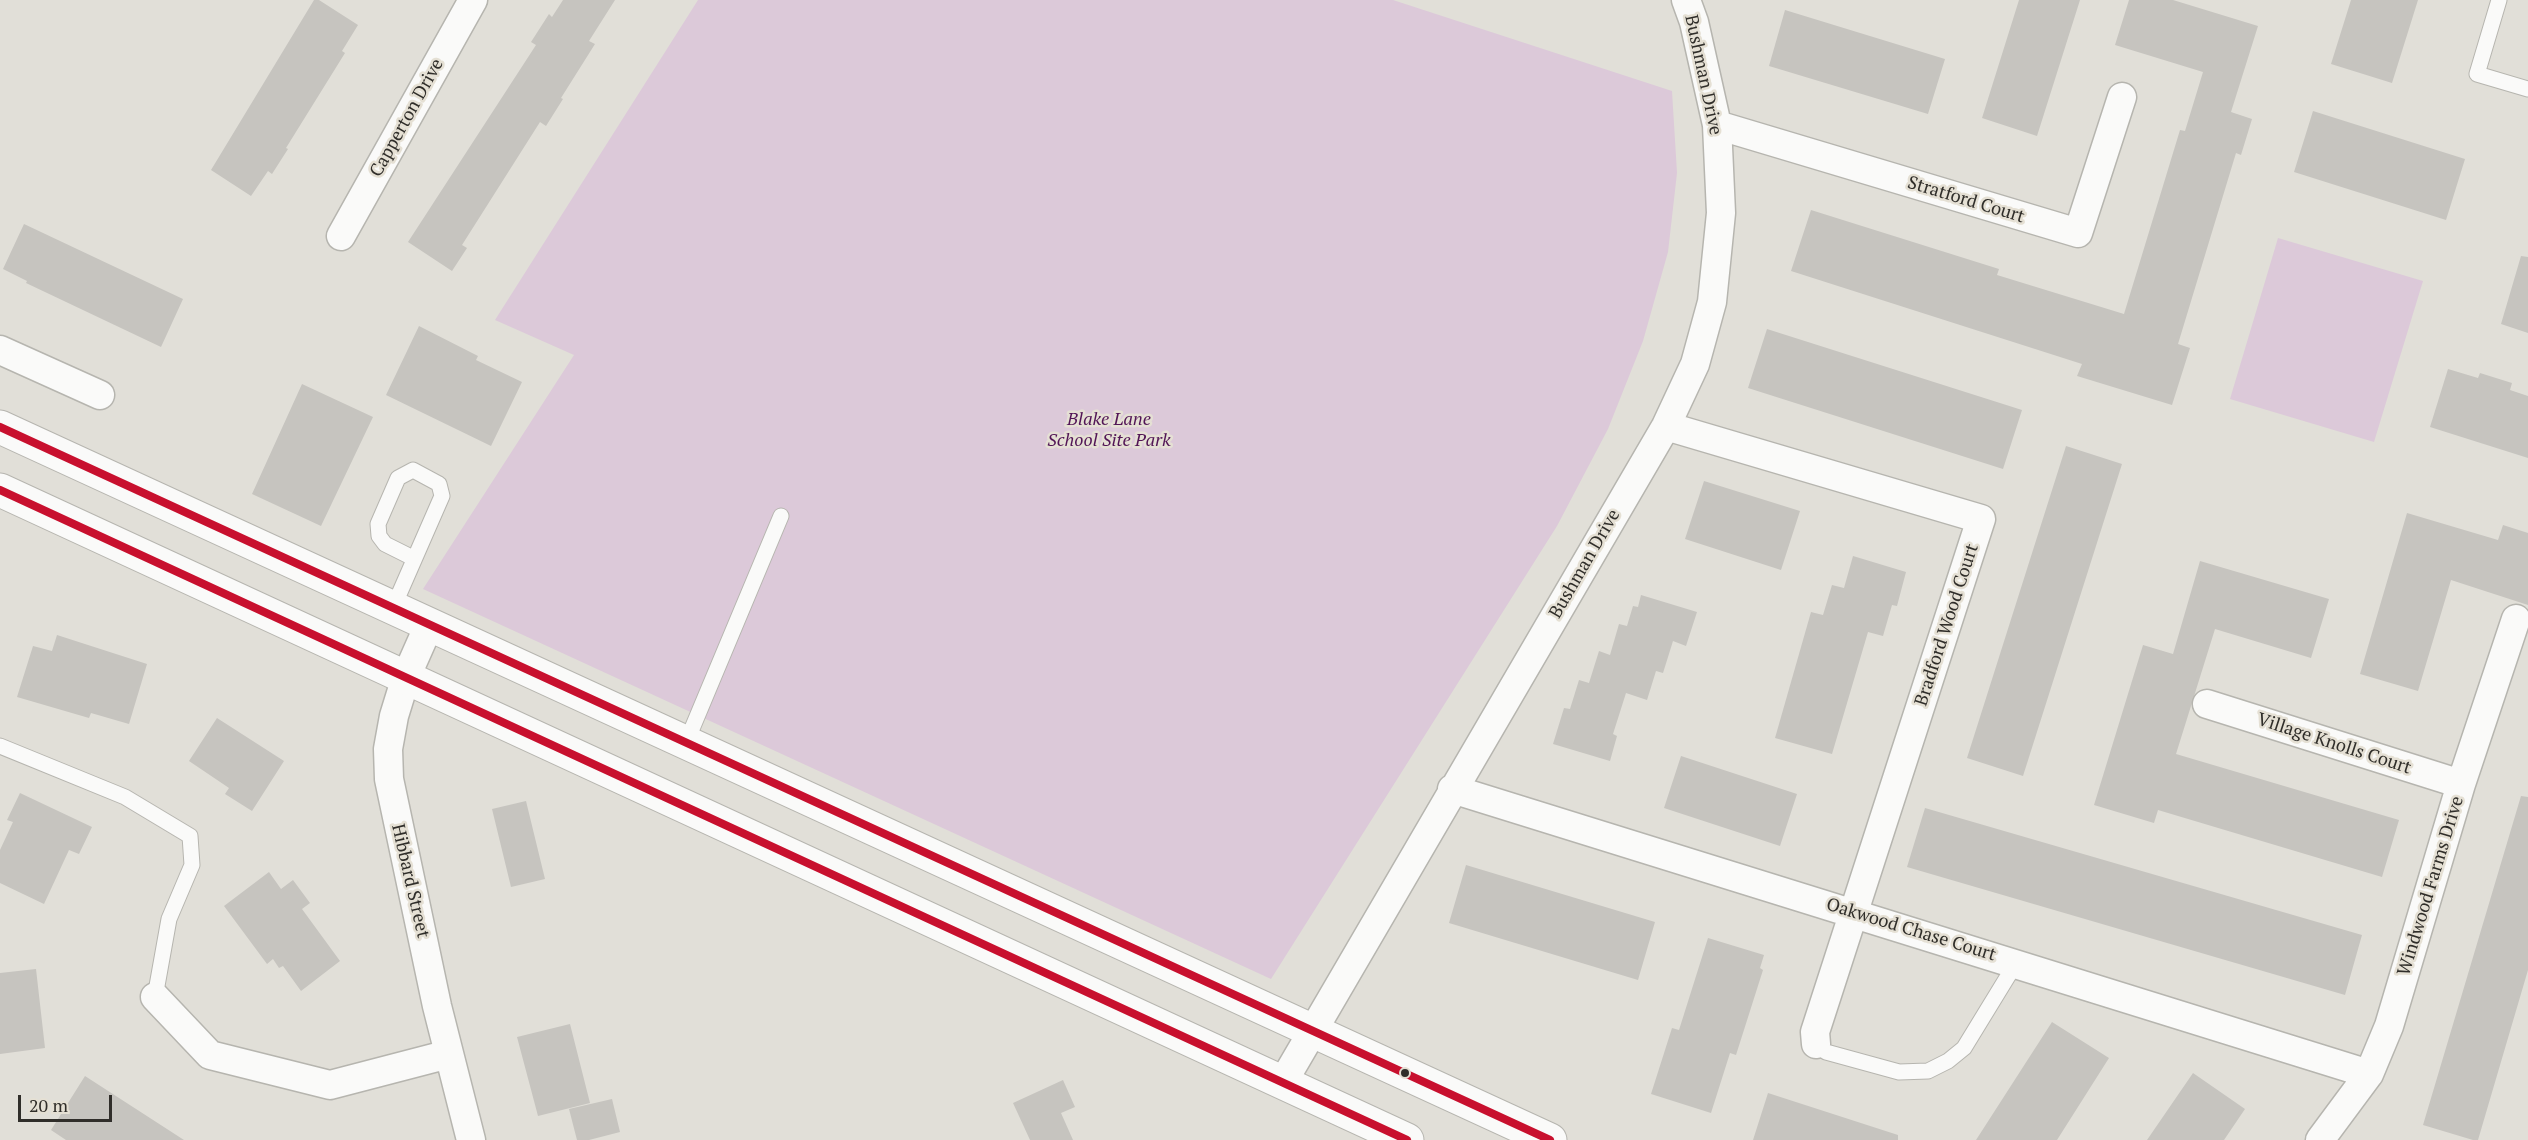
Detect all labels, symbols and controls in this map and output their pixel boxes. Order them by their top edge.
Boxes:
street label: Bushman Drive [1680,13,1726,137]
street label: Capperton Drive [366,55,448,181]
street label: Stratford Court [1905,172,2027,228]
park label: Blake Lane School Site Park [1047,409,1171,452]
street label: Bushman Drive [1545,506,1625,622]
street label: Bradford Wood Court [1911,541,1983,709]
street label: Village Knolls Court [2254,709,2414,779]
street label: Windwood Farms Drive [2393,794,2469,978]
street label: Hibbard Street [386,822,434,940]
street label: Oakwood Chase Court [1824,894,1998,966]
unlabelled marker [1399,1067,1411,1079]
scale bar [21,1083,116,1121]
text: 20 m [29,1093,68,1117]

